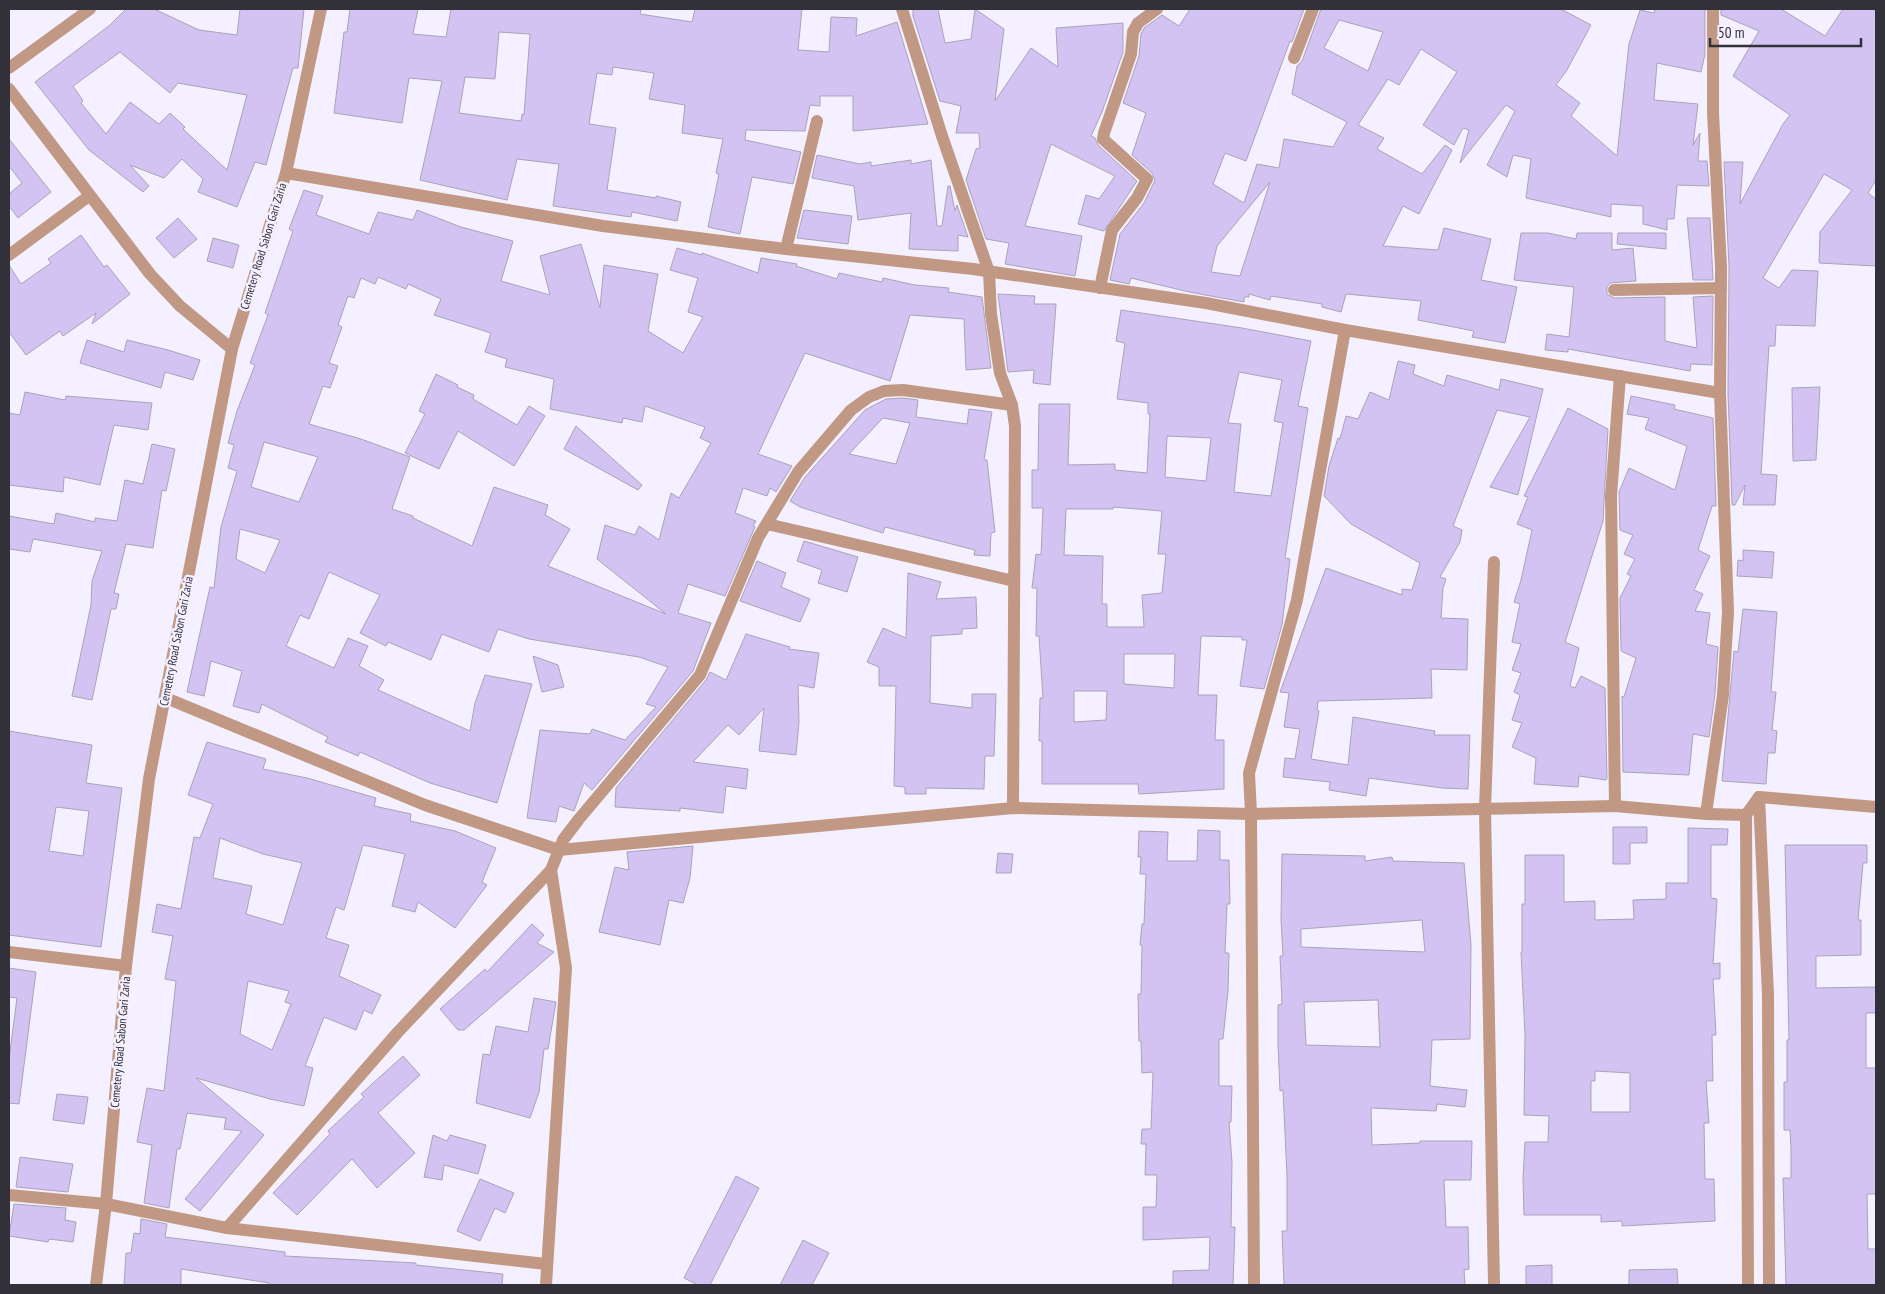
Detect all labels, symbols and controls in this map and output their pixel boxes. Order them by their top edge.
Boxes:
scale bar [1710,15,1861,47]
text: 50 m [1718,23,1744,42]
street label: Cemetery Road Sabon Gari Zaria [237,181,289,311]
street label: Cemetery Road Sabon Gari Zaria [156,575,196,707]
street label: Cemetery Road Sabon Gari Zaria [107,976,133,1108]

